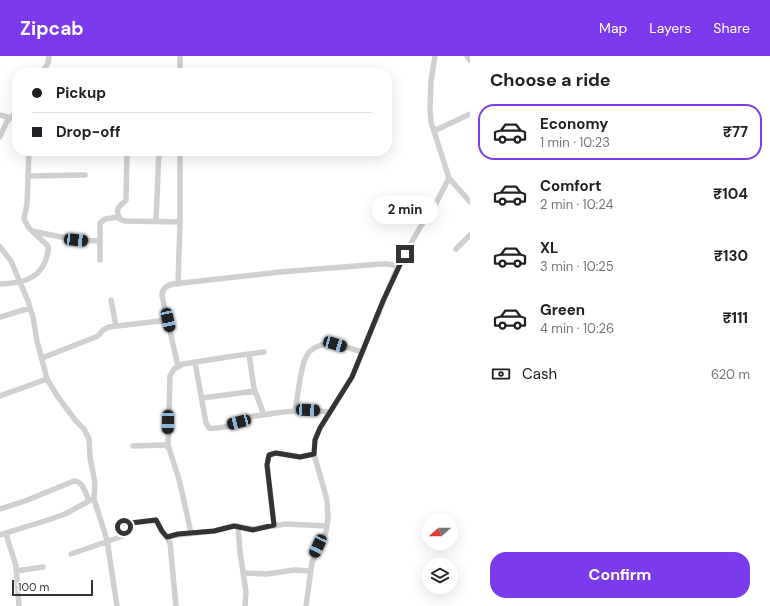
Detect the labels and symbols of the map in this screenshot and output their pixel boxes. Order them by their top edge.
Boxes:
callout: 2 min [372,196,438,224]
car [63,233,89,247]
route end [396,245,414,263]
car [160,307,176,333]
car [322,335,348,353]
car [296,403,320,417]
car [162,410,174,434]
car [226,413,252,431]
north arrow [422,514,458,550]
route start [115,518,133,536]
car [307,533,329,559]
scale bar [12,578,93,597]

